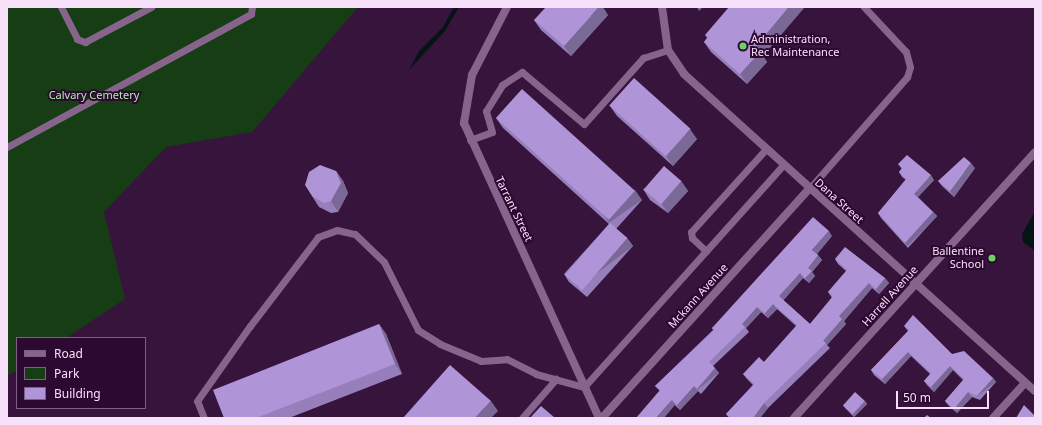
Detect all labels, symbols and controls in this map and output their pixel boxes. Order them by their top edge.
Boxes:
place label: Administration, Rec Maintenance [751,33,839,59]
marker: Administration, Rec Maintenance [738,41,748,51]
park label: Calvary Cemetery [49,88,139,102]
street label: Tarrant Street [493,174,535,244]
street label: Dana Street [812,176,866,226]
place label: Ballentine School [932,245,984,271]
marker: Ballentine School [987,253,997,263]
street label: Mckann Avenue [666,261,730,331]
street label: Harrell Avenue [859,263,921,329]
legend [16,337,146,409]
text: Road [54,345,83,362]
text: Park [54,365,79,382]
scale bar [898,383,991,409]
text: Building [54,385,101,402]
text: 50 m [903,389,931,406]

